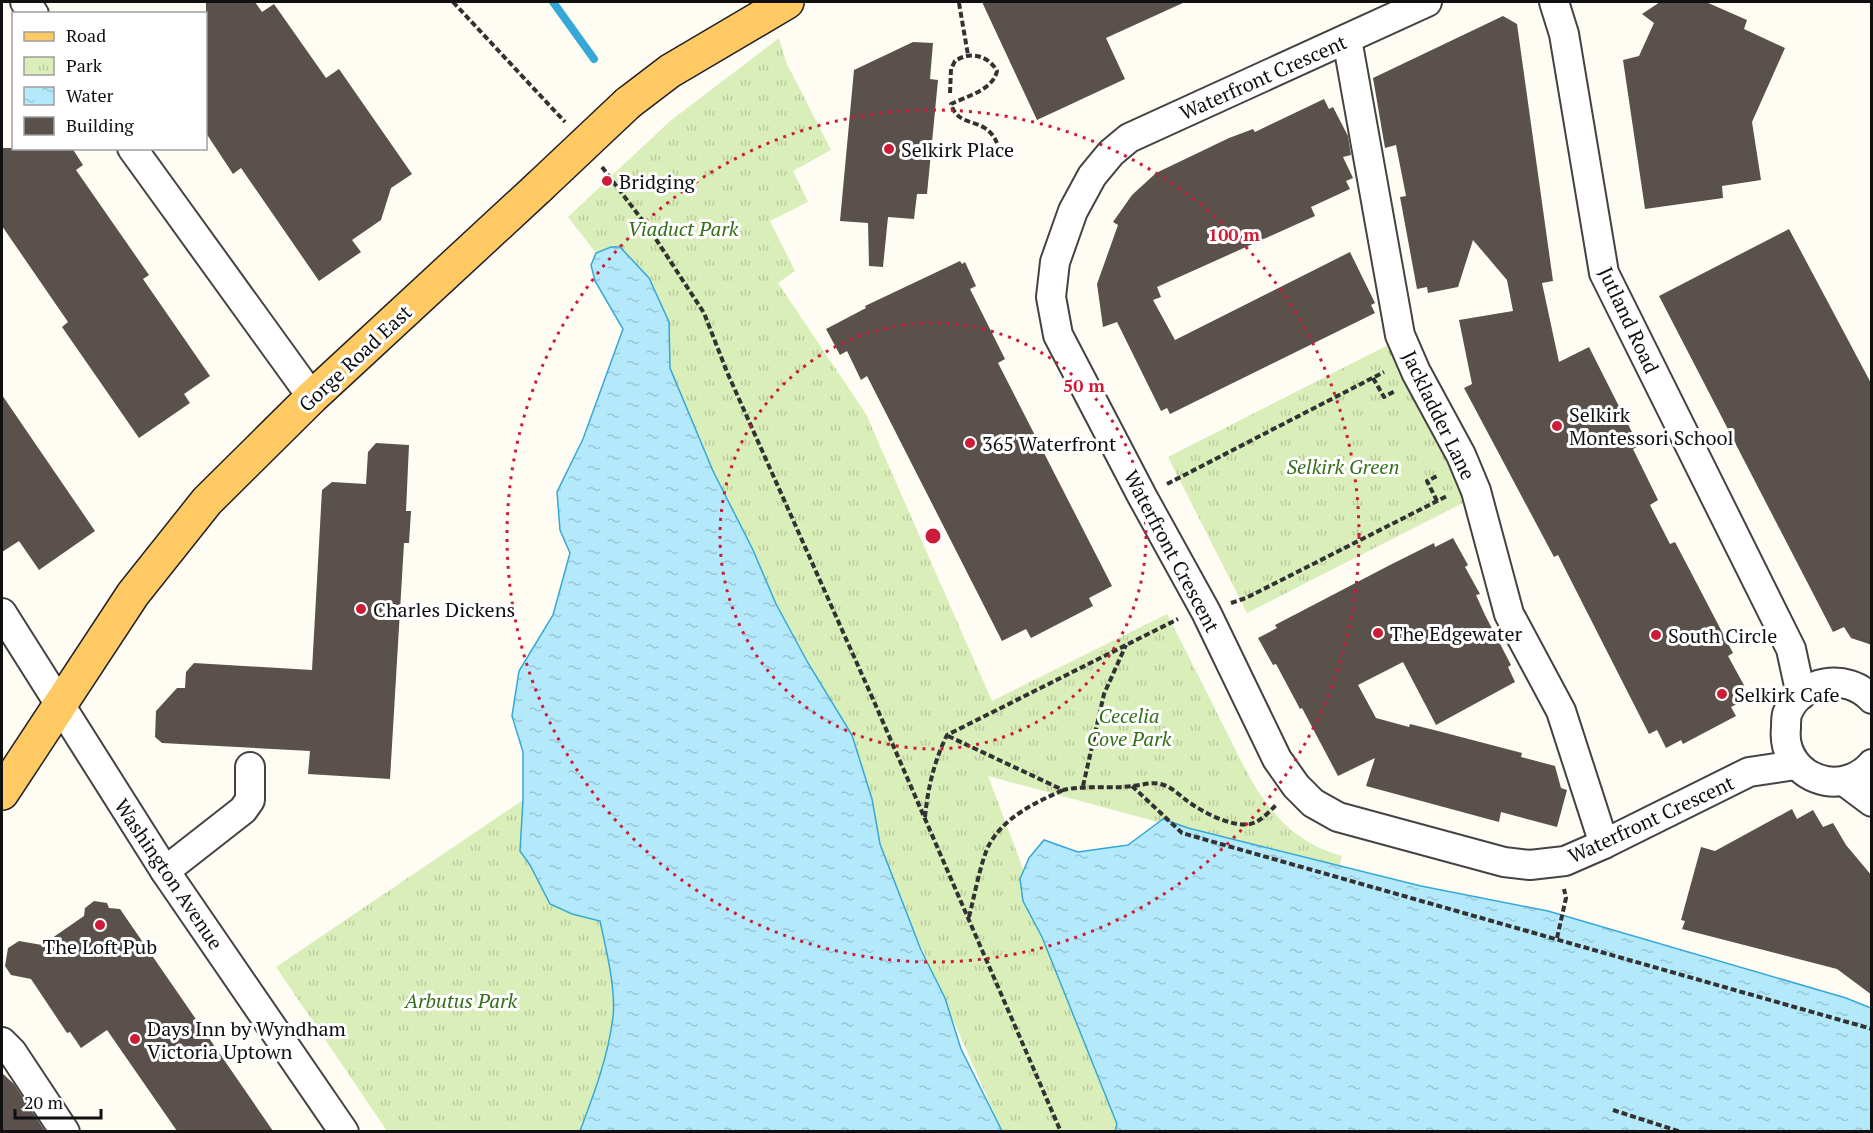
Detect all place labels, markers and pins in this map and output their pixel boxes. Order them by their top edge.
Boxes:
place label: Selkirk Place [901,136,1014,163]
marker: Selkirk Place [882,142,896,156]
place label: Bridging [619,168,696,195]
marker: Bridging [600,174,614,188]
place label: Selkirk Montessori School [1569,401,1734,451]
marker: Selkirk Montessori School [1550,419,1564,433]
place label: 365 Waterfront [982,430,1117,457]
marker: 365 Waterfront [963,436,977,450]
centre of rings [923,526,943,546]
place label: Charles Dickens [373,596,515,623]
marker: Charles Dickens [354,602,368,616]
place label: The Edgewater [1390,620,1522,647]
place label: South Circle [1668,622,1777,649]
marker: The Edgewater [1371,626,1385,640]
marker: South Circle [1649,628,1663,642]
place label: Selkirk Cafe [1734,681,1840,708]
marker: Selkirk Cafe [1715,687,1729,701]
marker: The Loft Pub [93,918,107,932]
place label: The Loft Pub [43,933,157,960]
place label: Days Inn by Wyndham Victoria Uptown [147,1015,346,1065]
marker: Days Inn by Wyndham Victoria Uptown [128,1032,142,1046]

